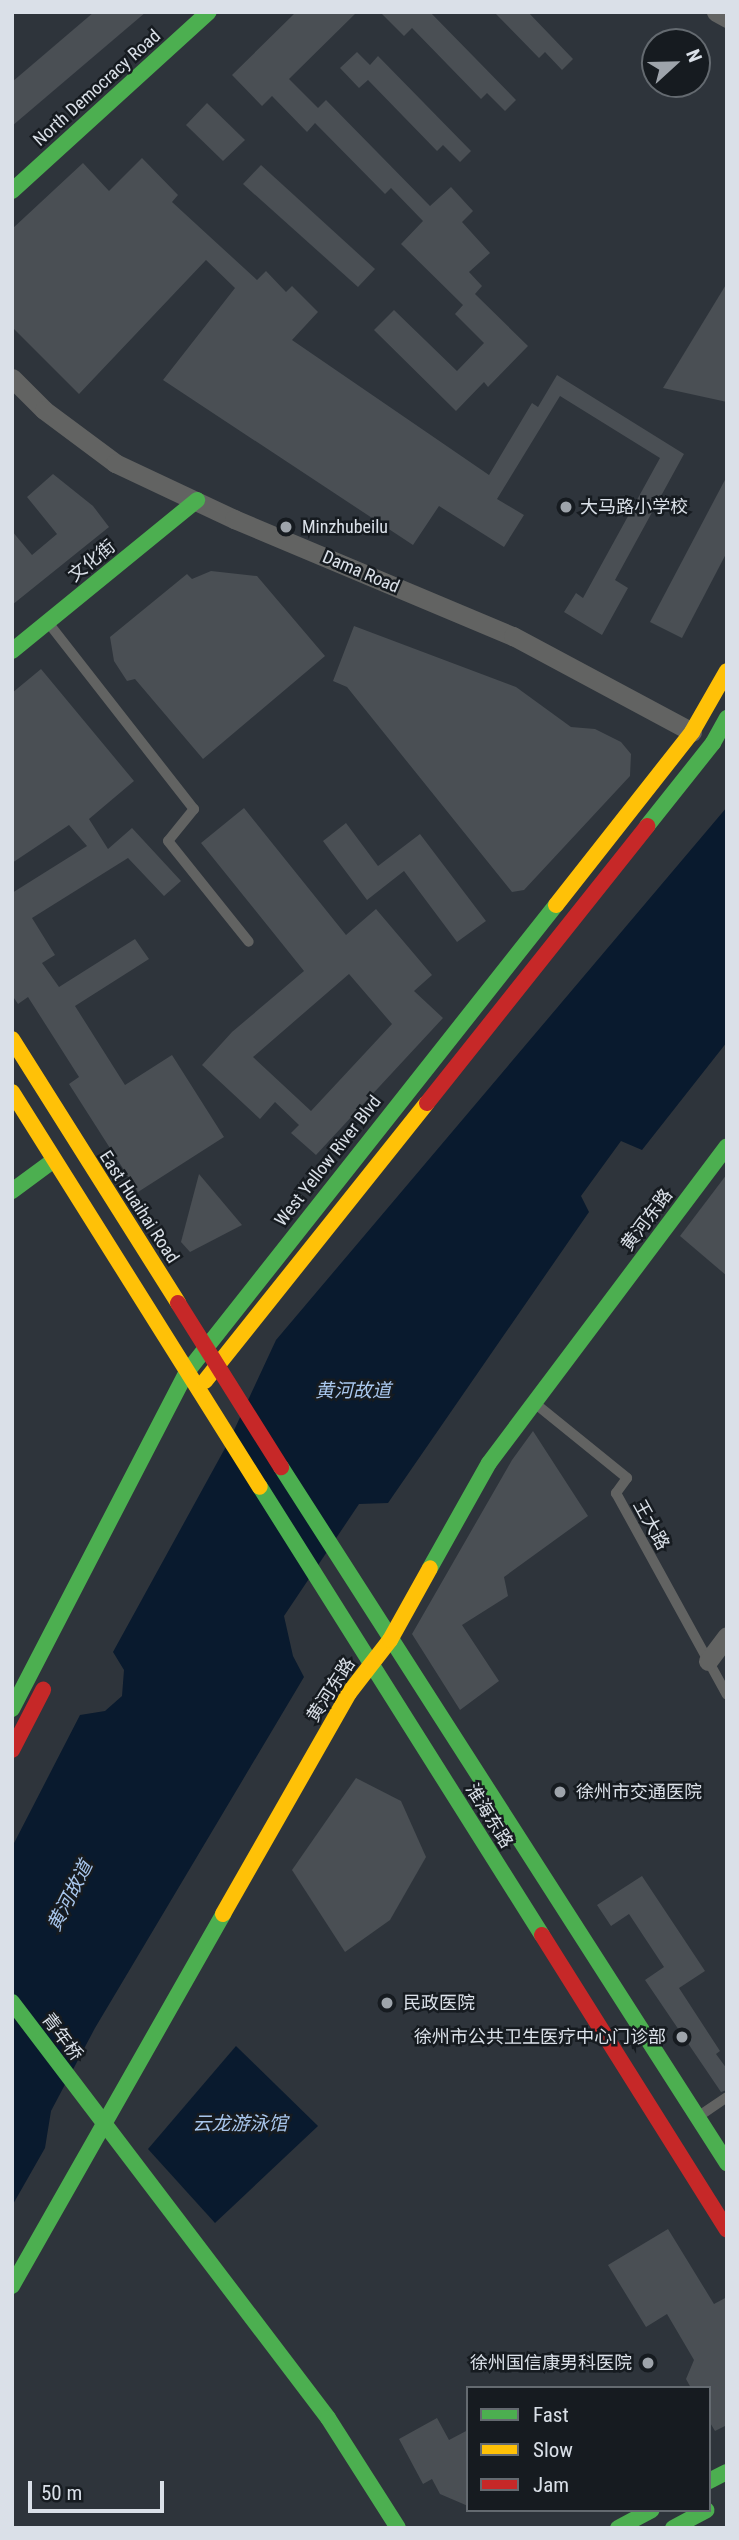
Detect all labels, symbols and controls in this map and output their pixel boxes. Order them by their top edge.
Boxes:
street label: North Democracy Road [29,25,165,151]
north arrow [641,28,711,98]
text: N [681,46,707,65]
place label: 大马路小学校 [580,496,688,518]
marker: 大马路小学校 [558,499,574,515]
place label: Minzhubeilu [302,516,388,538]
marker: Minzhubeilu [276,517,296,537]
street label: 文化街 [64,536,120,586]
street label: Dama Road [319,546,403,598]
street label: West Yellow River Blvd [270,1091,386,1231]
street label: East Huaihai Road [95,1147,183,1267]
street label: 黄河东路 [617,1185,677,1255]
water label: 黄河故道 [315,1380,391,1402]
street label: 王大路 [628,1496,674,1554]
street label: 黄河东路 [302,1654,360,1726]
street label: 淮海东路 [461,1780,517,1852]
place label: 徐州市交通医院 [576,1781,702,1803]
marker: 徐州市交通医院 [550,1782,570,1802]
water label: 黄河故道 [43,1857,97,1935]
place label: 民政医院 [403,1992,475,2014]
marker: 民政医院 [377,1993,397,2013]
street label: 青年桥 [37,2009,87,2065]
place label: 徐州市公共卫生医疗中心门诊部 [414,2026,666,2048]
marker: 徐州市公共卫生医疗中心门诊部 [672,2027,692,2047]
water label: 云龙游泳馆 [193,2113,287,2135]
place label: 徐州国信康男科医院 [470,2352,632,2374]
marker: 徐州国信康男科医院 [638,2353,658,2373]
legend [466,2386,711,2512]
text: Fast [533,2403,569,2427]
text: Slow [533,2438,573,2462]
scale bar [32,2466,168,2510]
text: Jam [533,2473,569,2497]
text: 50 m [41,2481,82,2505]

